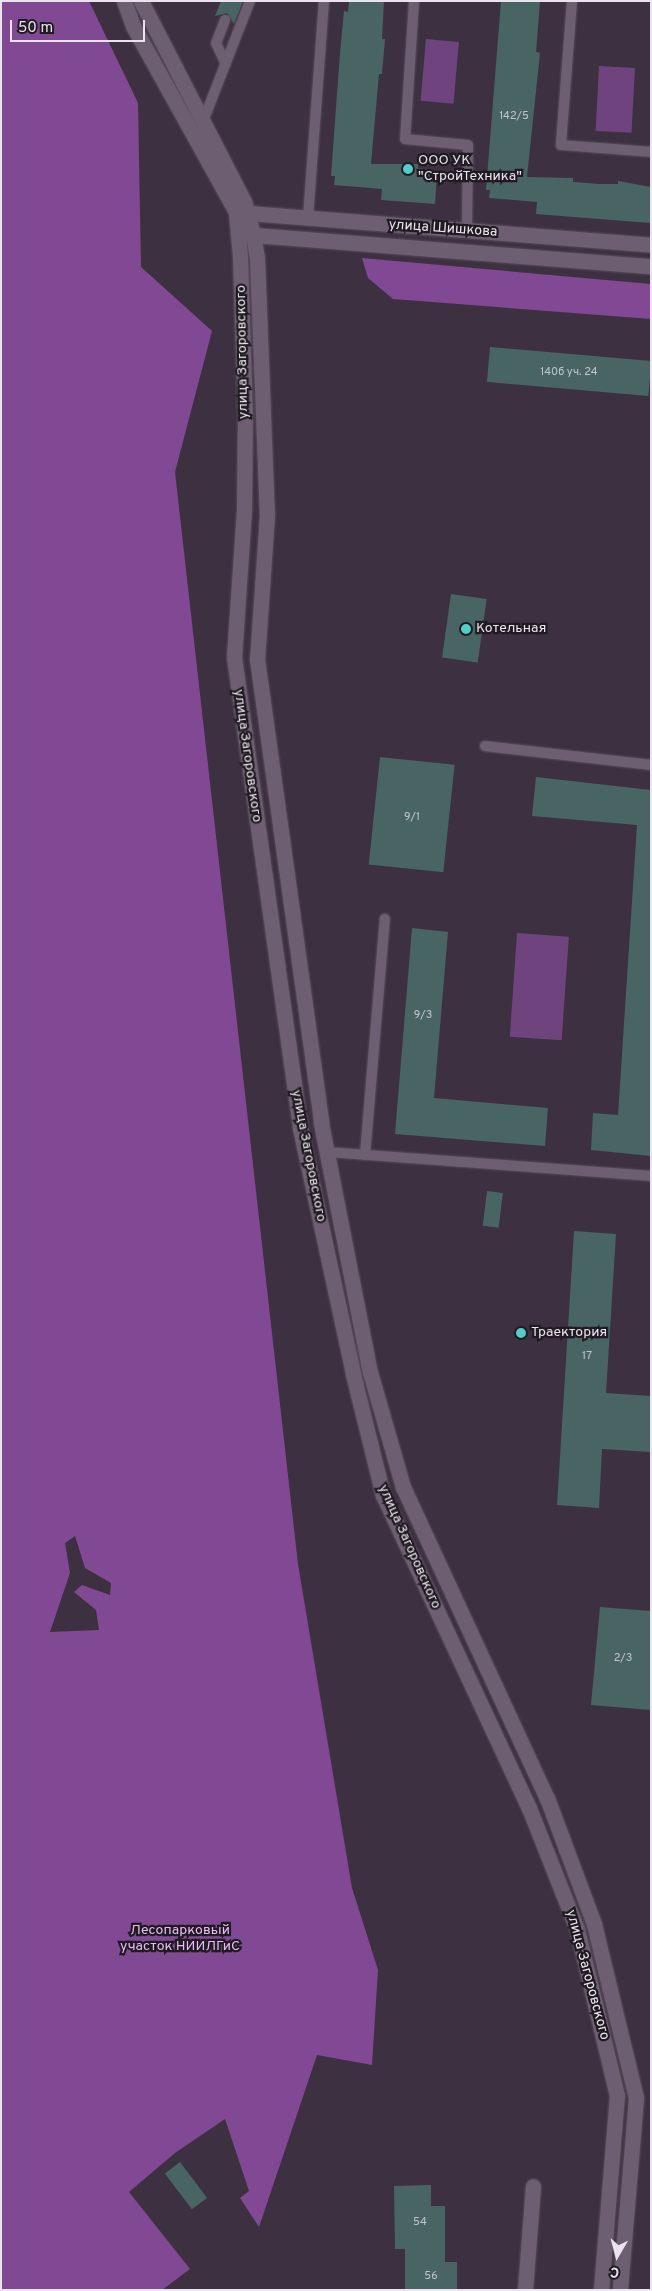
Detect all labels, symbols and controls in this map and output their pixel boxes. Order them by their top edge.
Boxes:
scale bar [12,10,148,42]
text: 50 m [18,19,53,38]
house number: 142/5 [499,109,529,123]
place label: ООО УК "СтройТехника" [418,153,522,186]
marker: ООО УК "СтройТехника" [402,163,414,175]
street label: улица Шишкова [388,217,498,241]
street label: улица Загоровского [233,285,253,419]
house number: 140б уч. 24 [540,365,598,379]
place label: Котельная [476,621,546,637]
marker: Котельная [460,623,472,635]
street label: улица Загоровского [229,688,265,824]
house number: 9/1 [404,810,420,824]
house number: 9/3 [414,1008,432,1022]
street label: улица Загоровского [287,1089,329,1223]
place label: Траектория [531,1325,607,1341]
marker: Траектория [515,1327,527,1339]
house number: 17 [582,1349,592,1363]
street label: улица Загоровского [374,1482,444,1612]
house number: 2/3 [614,1651,632,1665]
street label: улица Загоровского [562,1908,612,2042]
park label: Лесопарковый участок НИИЛГиС [120,1923,240,1955]
house number: 54 [413,2215,427,2229]
north arrow [592,2231,642,2281]
text: С [609,2262,620,2280]
house number: 56 [424,2269,438,2283]

